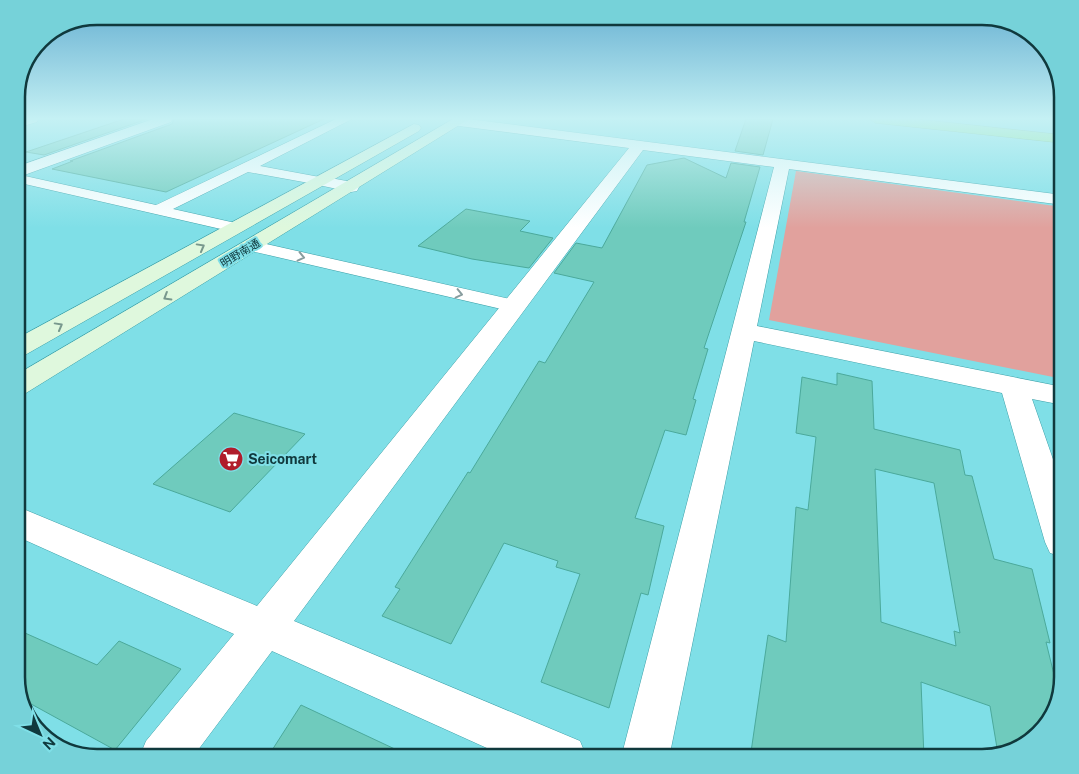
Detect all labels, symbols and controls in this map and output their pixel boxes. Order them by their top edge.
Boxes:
street label: 明野南通 [218,237,262,269]
one-way arrow [195,243,204,253]
one-way arrow [296,251,305,262]
one-way arrow [454,288,463,299]
one-way arrow [164,290,173,300]
one-way arrow [54,323,63,333]
supermarket icon: Seicomart [218,446,244,472]
place label: Seicomart [248,451,317,467]
north arrow [15,709,65,759]
text: N [40,734,59,753]

